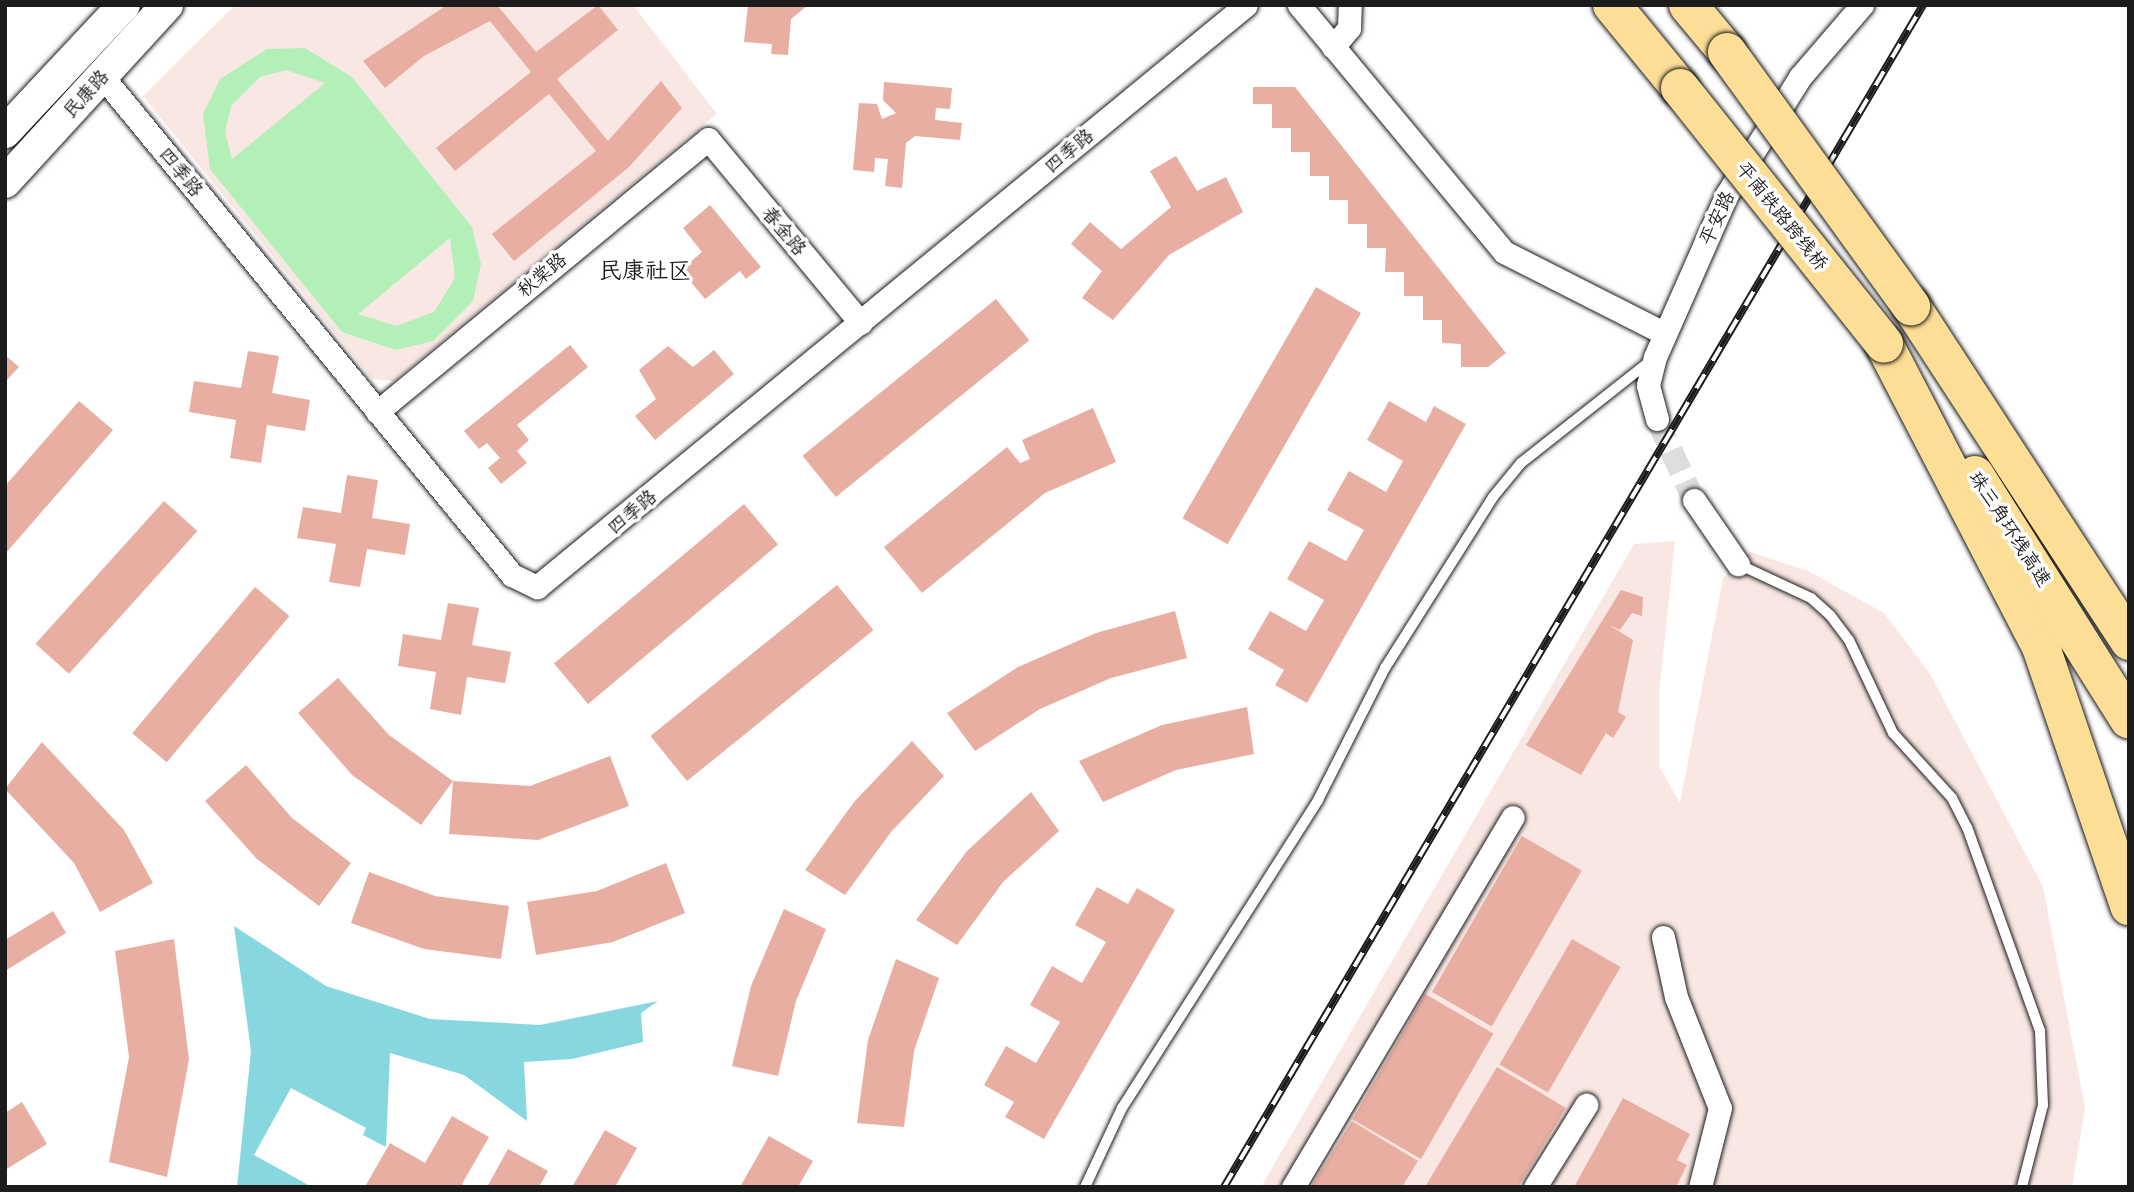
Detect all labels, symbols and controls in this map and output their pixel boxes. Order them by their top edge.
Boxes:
street label: 民康路 [58,65,114,123]
street label: 四季路 [1040,124,1098,178]
street label: 四季路 [154,143,208,201]
street label: 平南铁路跨线桥 [1731,157,1833,275]
street label: 平安路 [1695,187,1739,249]
street label: 春金路 [757,202,811,260]
street label: 秋棠路 [513,248,571,302]
district label: 民康社区 [599,256,691,284]
street label: 珠三角环线高速 [1964,467,2056,591]
street label: 四季路 [603,485,661,539]

